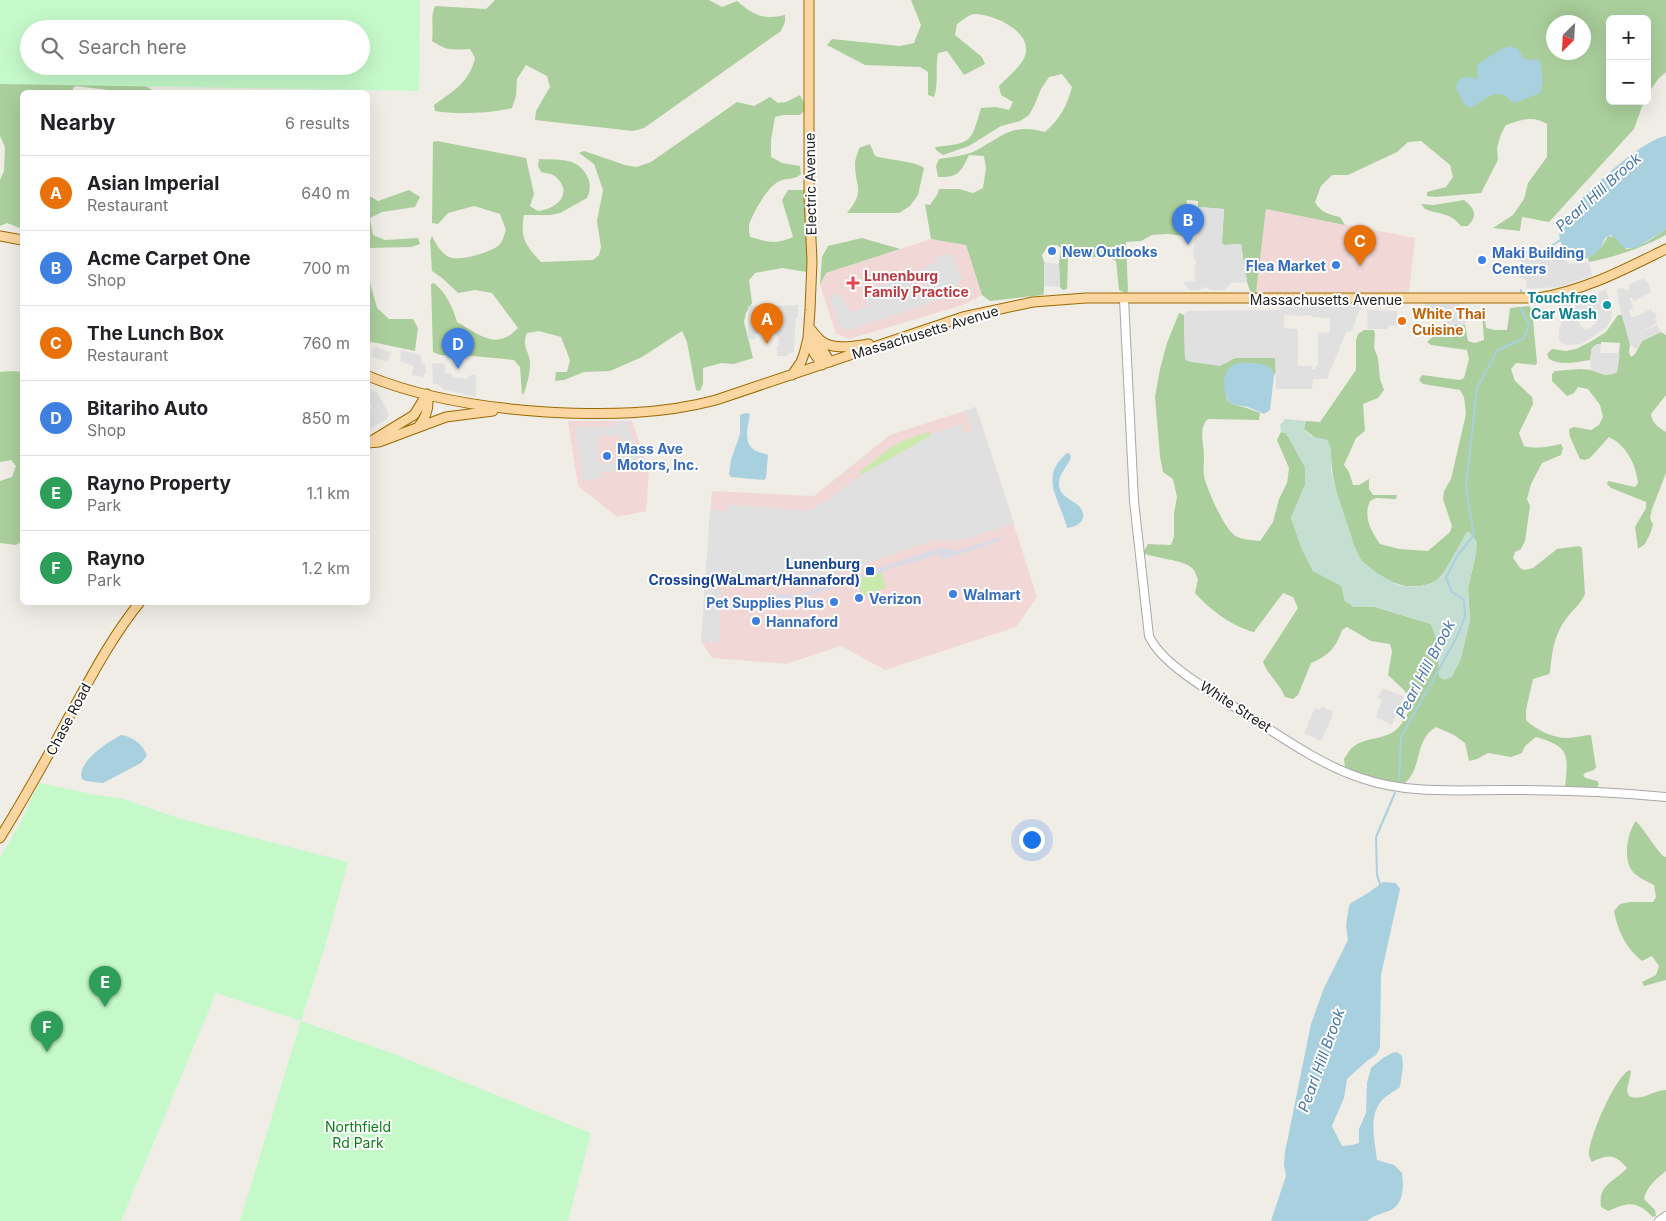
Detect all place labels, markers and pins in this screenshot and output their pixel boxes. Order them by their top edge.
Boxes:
pin: B [1172,204,1204,245]
pin: C [1344,225,1376,266]
place label: New Outlooks [1062,243,1158,260]
place label: Maki Building Centers [1492,244,1584,277]
marker: New Outlooks [1046,245,1058,257]
marker: Maki Building Centers [1476,254,1488,266]
place label: Flea Market [1246,257,1326,274]
marker: Flea Market [1330,259,1342,271]
place label: Lunenburg Family Practice [864,267,969,300]
marker: Lunenburg Family Practice [846,276,860,290]
place label: Touchfree Car Wash [1527,289,1597,322]
marker: Touchfree Car Wash [1601,299,1613,311]
pin: A [751,303,783,344]
place label: White Thai Cuisine [1412,305,1486,338]
marker: White Thai Cuisine [1396,315,1408,327]
pin: D [442,328,474,369]
place label: Mass Ave Motors, Inc. [617,440,699,473]
marker: Mass Ave Motors, Inc. [601,450,613,462]
place label: Lunenburg Crossing(WaLmart/Hannaford) [648,555,860,588]
marker: Lunenburg Crossing(WaLmart/Hannaford) [864,565,876,577]
place label: Walmart [963,586,1021,603]
marker: Walmart [947,588,959,600]
place label: Verizon [869,590,922,607]
marker: Verizon [853,592,865,604]
place label: Pet Supplies Plus [706,594,824,611]
marker: Pet Supplies Plus [828,596,840,608]
place label: Hannaford [766,613,838,630]
marker: Hannaford [750,615,762,627]
pin: E [89,966,121,1007]
pin: F [31,1011,63,1052]

